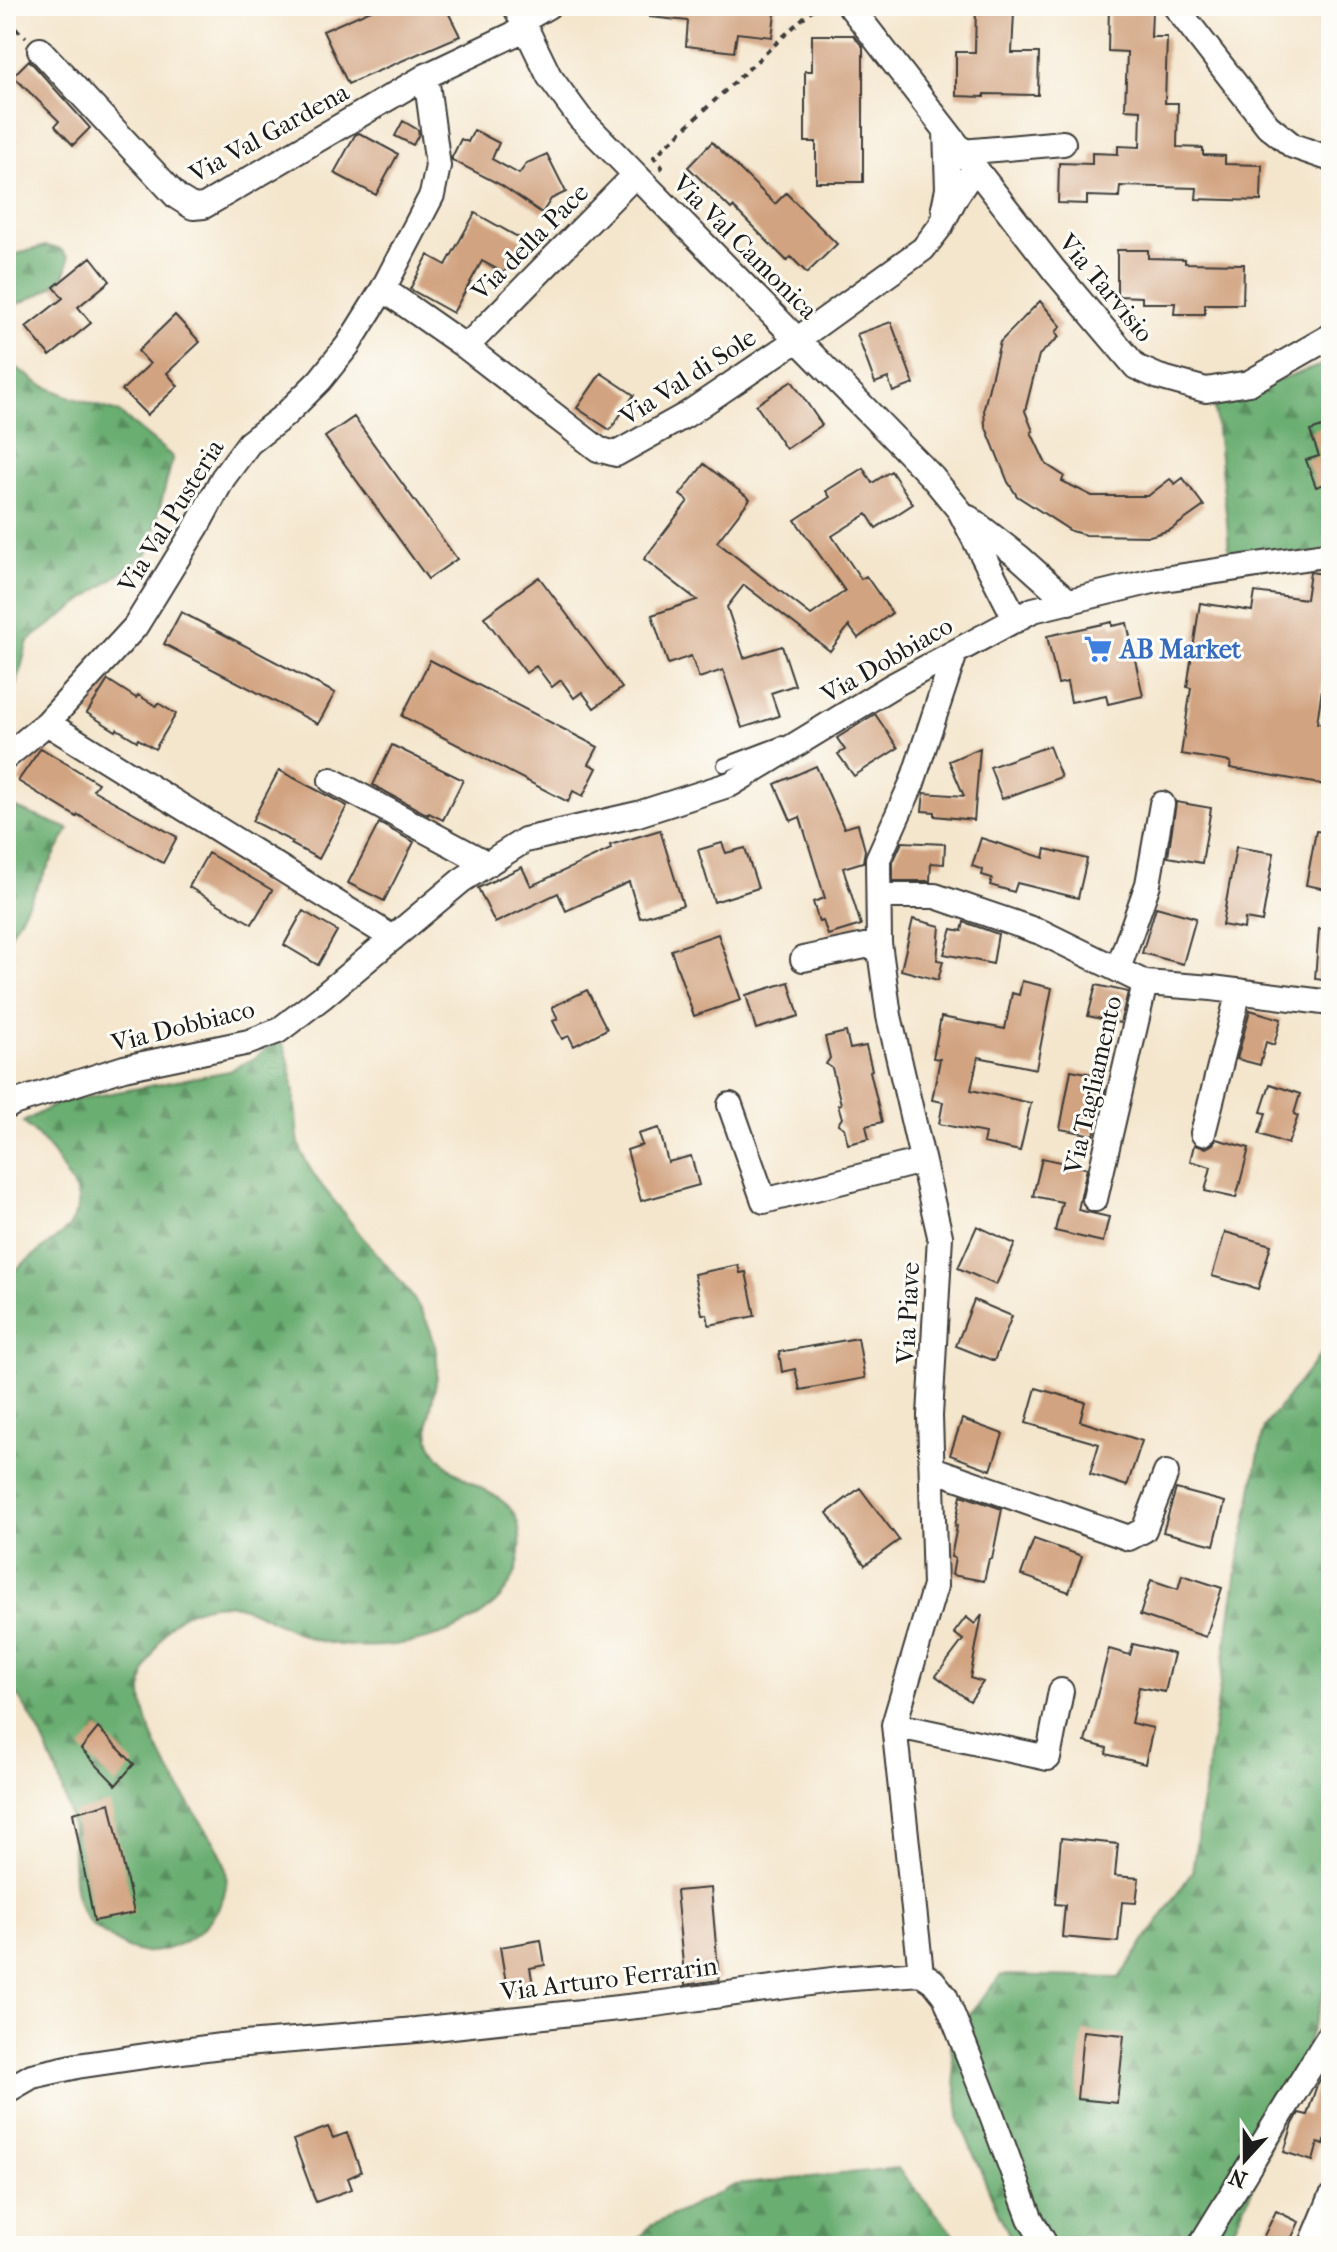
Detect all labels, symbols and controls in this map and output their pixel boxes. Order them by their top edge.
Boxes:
street label: Via Val Gardena [183,76,355,190]
street label: Via Val Camonica [665,167,825,327]
street label: Via della Pace [464,177,595,308]
street label: Via Tarvisio [1051,227,1160,348]
street label: Via Val di Sole [613,321,762,433]
street label: Via Val Pusteria [111,433,231,599]
street label: Via Dobbiaco [815,610,958,711]
supermarket icon: AB Market [1083,634,1113,664]
place label: AB Market [1118,634,1242,665]
street label: Via Dobbiaco [107,993,258,1059]
street label: Via Tagliamento [1057,993,1129,1178]
street label: Via Piave [890,1261,926,1366]
street label: Via Arturo Ferrarin [498,1950,719,2008]
north arrow [1205,2120,1285,2200]
text: N [1225,2163,1251,2193]

